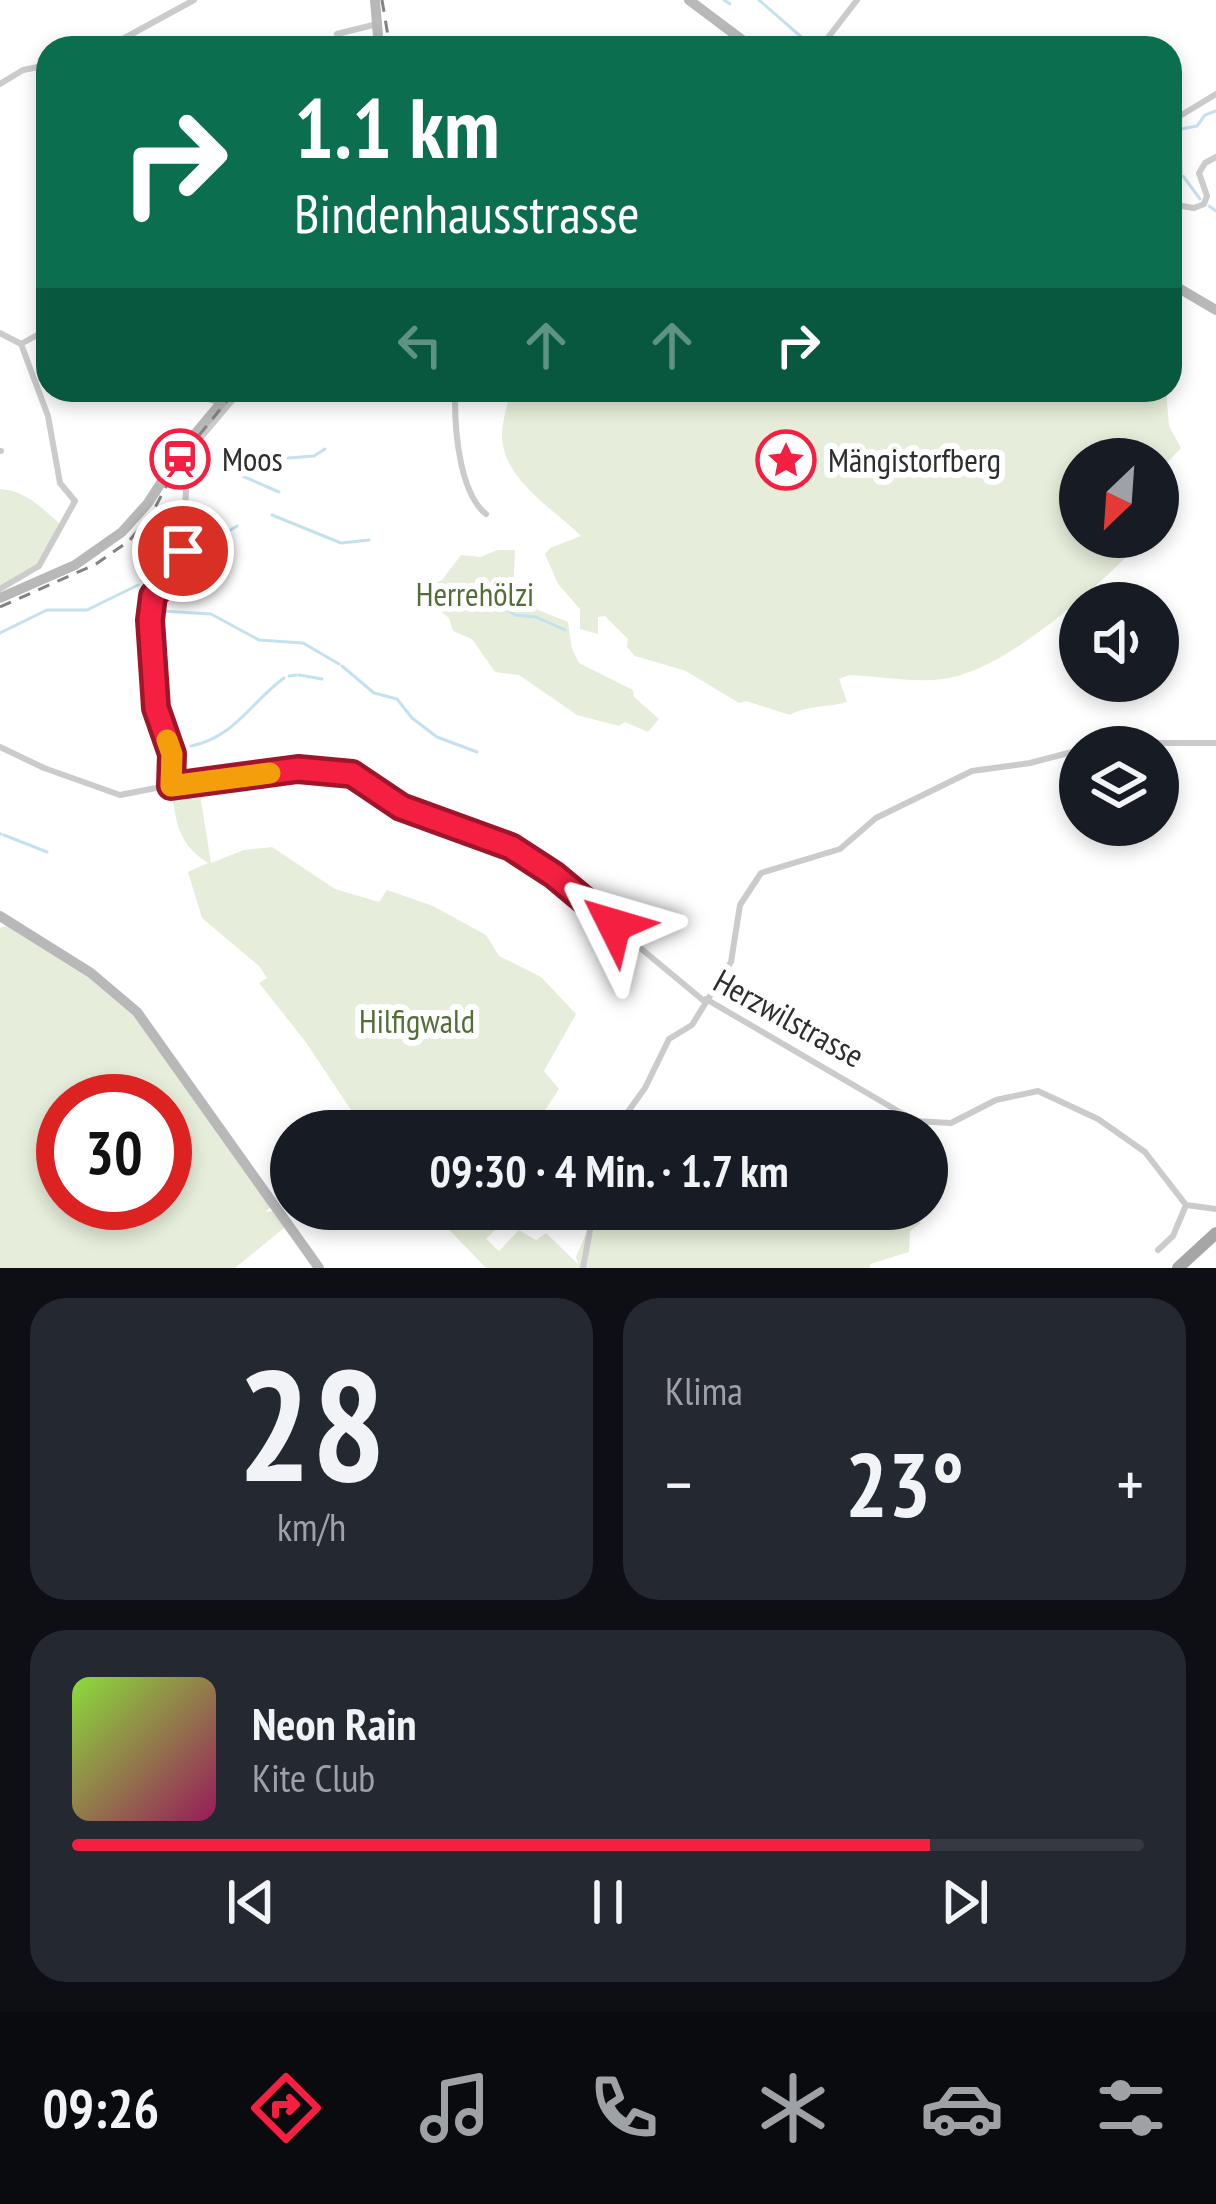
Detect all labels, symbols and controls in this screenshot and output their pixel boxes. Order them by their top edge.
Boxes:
text: 1.1 km [294,72,500,181]
icon: right [96,84,252,240]
text: Bindenhausstrasse [294,178,640,248]
icon: left [387,312,453,378]
icon: ahead [513,312,579,378]
icon: ahead [639,312,705,378]
icon: right [765,312,831,378]
station icon: Moos [149,428,211,490]
place icon: Mängistorfberg [755,429,817,491]
place label: Moos [222,437,283,480]
place label: Mängistorfberg [828,438,1001,481]
north arrow [1059,438,1179,558]
map controls [1059,438,1179,846]
pin [132,500,234,602]
icon: arrive [150,518,216,584]
park label: Herrehölzi [416,572,534,615]
button: sound [1059,582,1179,702]
button: layers [1059,726,1179,846]
position arrow [551,862,677,988]
street label: Herzwilstrasse [707,959,872,1076]
park label: Hilfigwald [359,999,475,1042]
speed limit sign: 30 [36,1074,192,1230]
text: 09:30 · 4 Min. · 1.7 km [429,1141,789,1199]
text: 28 [237,1322,386,1524]
text: Klima [665,1365,743,1416]
text: 23° [845,1425,964,1542]
text: − [665,1441,692,1526]
text: + [1117,1441,1144,1526]
text: km/h [277,1501,346,1552]
text: Neon Rain [252,1694,417,1752]
text: Kite Club [252,1752,375,1803]
icon: previous [218,1869,284,1935]
icon: pause [575,1869,641,1935]
icon: next [932,1869,998,1935]
icon: directions [244,2066,328,2150]
icon: music [413,2066,497,2150]
icon: phone [582,2066,666,2150]
icon: climate [751,2066,835,2150]
icon: car [920,2066,1004,2150]
icon: filters [1089,2066,1173,2150]
text: 09:26 [43,2073,159,2143]

